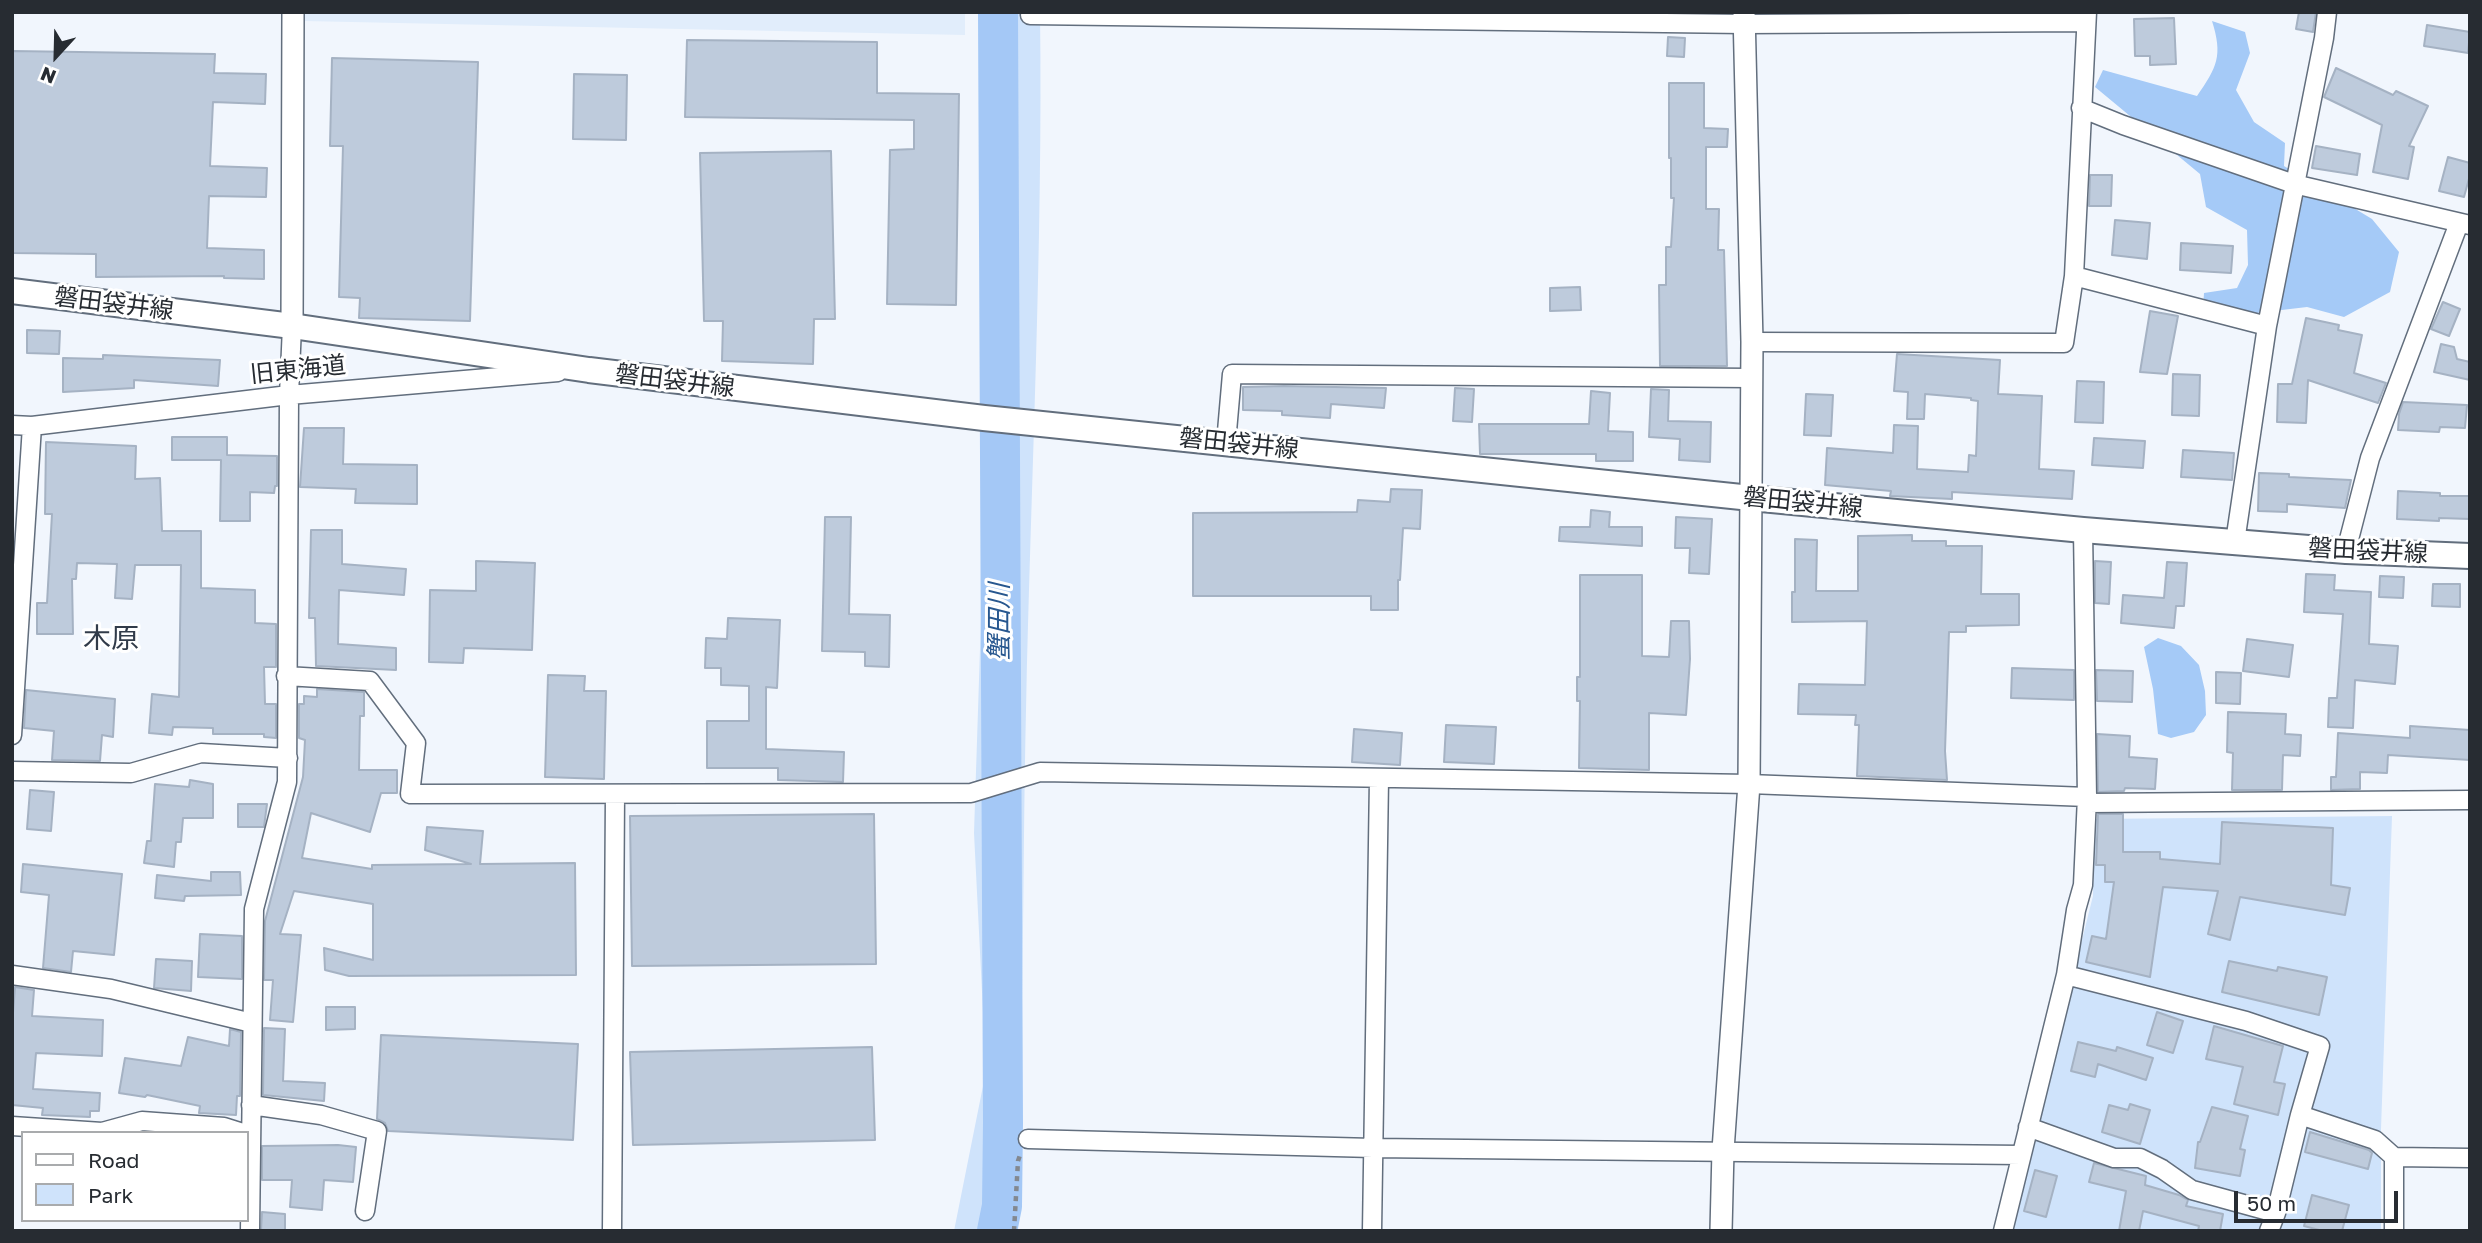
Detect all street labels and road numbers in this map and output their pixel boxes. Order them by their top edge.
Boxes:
street label: 磐田袋井線 [53,282,175,326]
street label: 旧東海道 [249,351,347,389]
street label: 磐田袋井線 [614,359,736,403]
street label: 磐田袋井線 [1178,423,1300,465]
street label: 磐田袋井線 [1742,482,1864,524]
street label: 磐田袋井線 [2307,533,2429,569]

